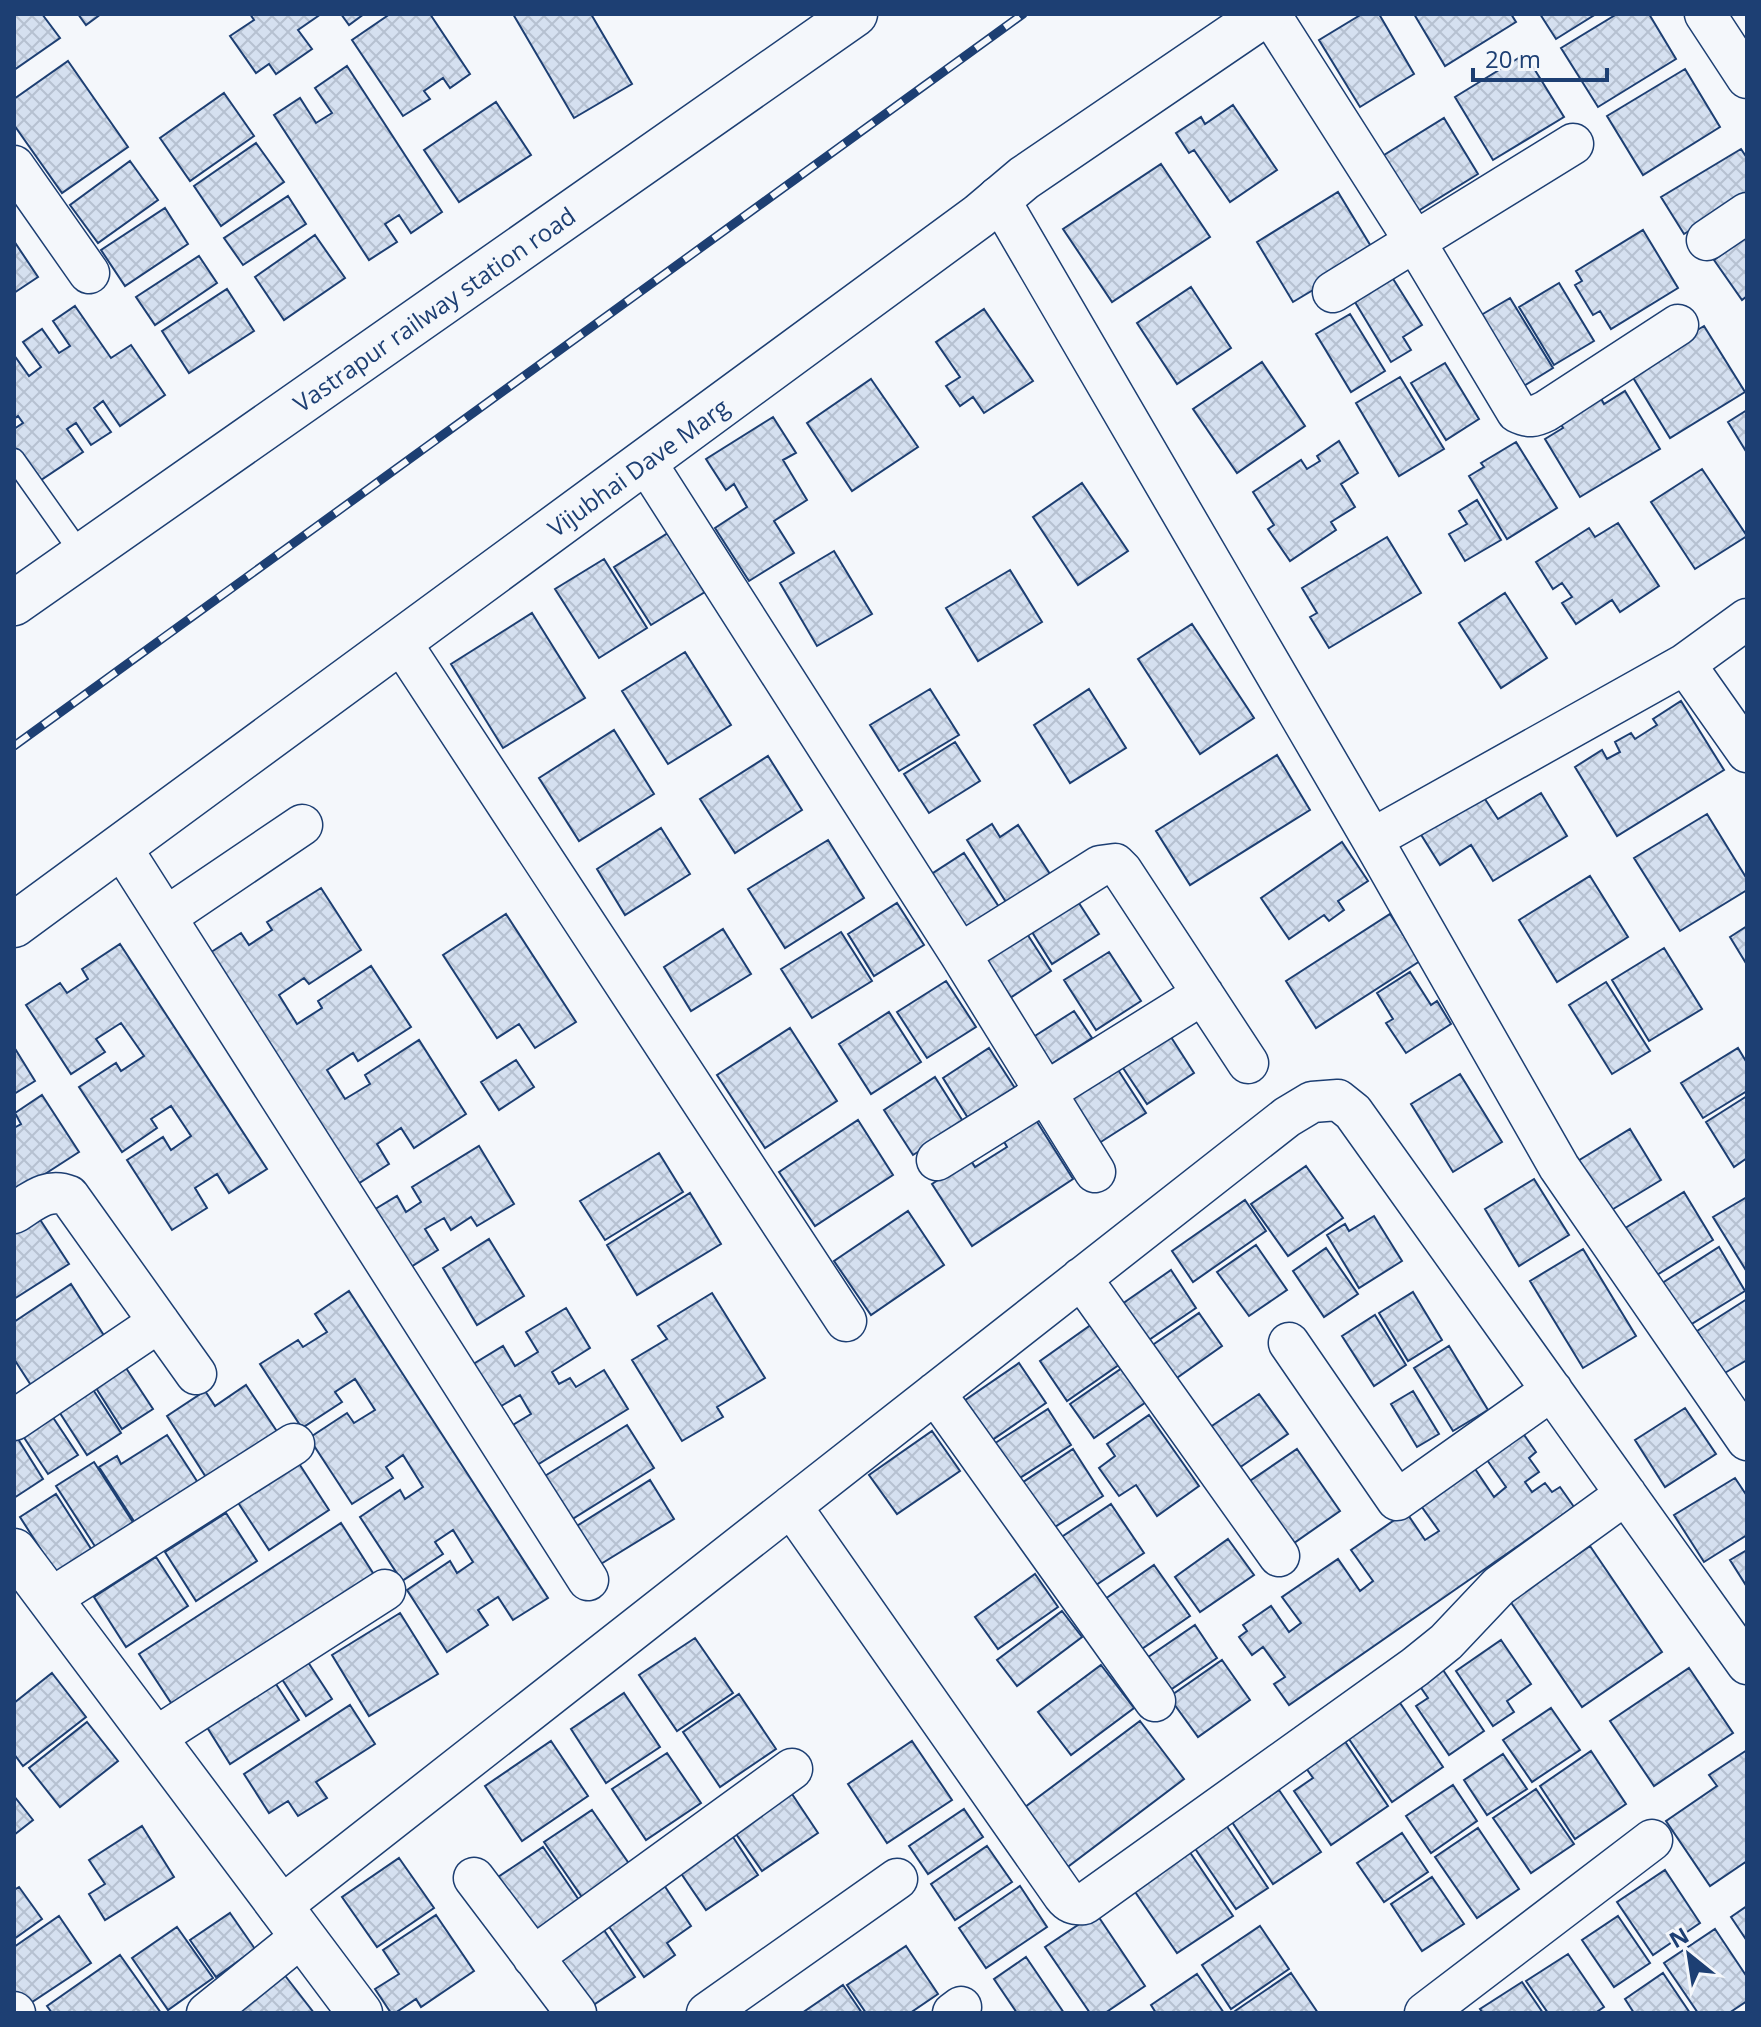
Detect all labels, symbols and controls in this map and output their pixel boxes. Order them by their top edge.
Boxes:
scale bar [1473,32,1607,82]
text: 20 m [1485,42,1541,75]
street label: Vastrapur railway station road [286,199,582,419]
street label: Vijubhai Dave Marg [541,390,735,544]
north arrow [1649,1915,1729,1995]
text: N [1663,1919,1694,1954]

